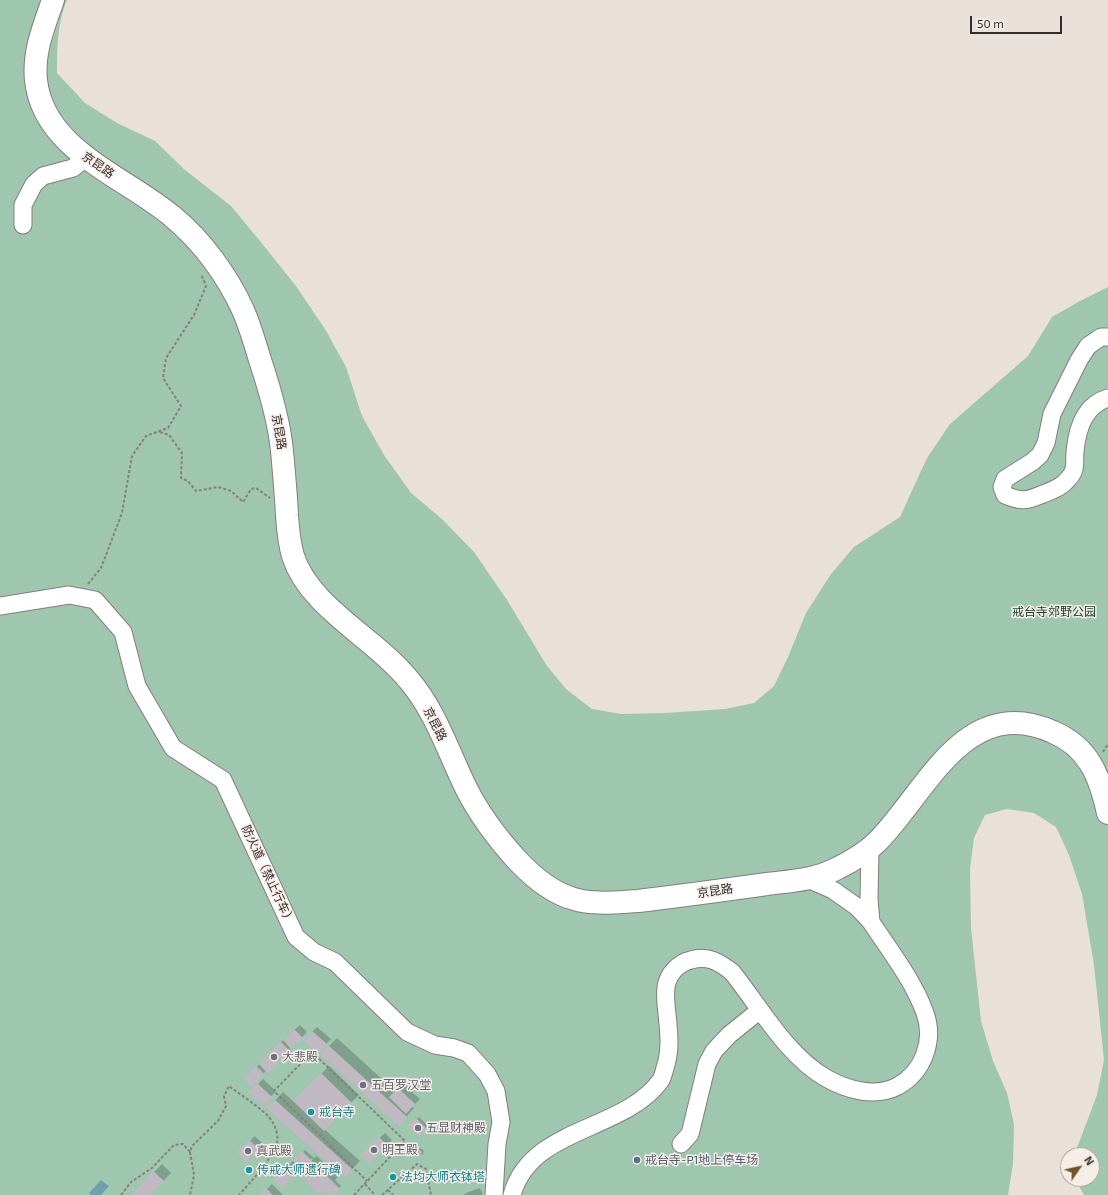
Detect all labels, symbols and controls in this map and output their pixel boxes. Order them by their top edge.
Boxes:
scale bar [972,8,1064,34]
text: 50 m [977,16,1004,30]
street label: 京昆路 [79,149,117,181]
street label: 京昆路 [269,413,289,451]
park label: 戒台寺郊野公园 [1012,605,1096,619]
street label: 京昆路 [420,705,450,743]
street label: 防火道（禁止行车） [239,823,297,927]
street label: 京昆路 [696,881,734,901]
place label: 大悲殿 [282,1050,318,1064]
marker: 大悲殿 [269,1052,279,1062]
place label: 五百罗汉堂 [371,1078,431,1092]
marker: 五百罗汉堂 [358,1080,368,1090]
place label: 戒台寺 [319,1105,355,1119]
marker: 戒台寺 [306,1107,316,1117]
place label: 五显财神殿 [426,1121,486,1135]
marker: 五显财神殿 [413,1123,423,1133]
place label: 明王殿 [382,1143,418,1157]
place label: 真武殿 [256,1144,292,1158]
marker: 明王殿 [369,1145,379,1155]
marker: 真武殿 [243,1146,253,1156]
north arrow [1060,1147,1100,1187]
place label: 戒台寺-P1地上停车场 [645,1153,758,1167]
text: N [1082,1154,1097,1167]
marker: 戒台寺-P1地上停车场 [632,1155,642,1165]
place label: 传戒大师遗行碑 [257,1163,341,1177]
marker: 传戒大师遗行碑 [244,1165,254,1175]
place label: 法均大师衣钵塔 [401,1170,485,1184]
marker: 法均大师衣钵塔 [388,1172,398,1182]

